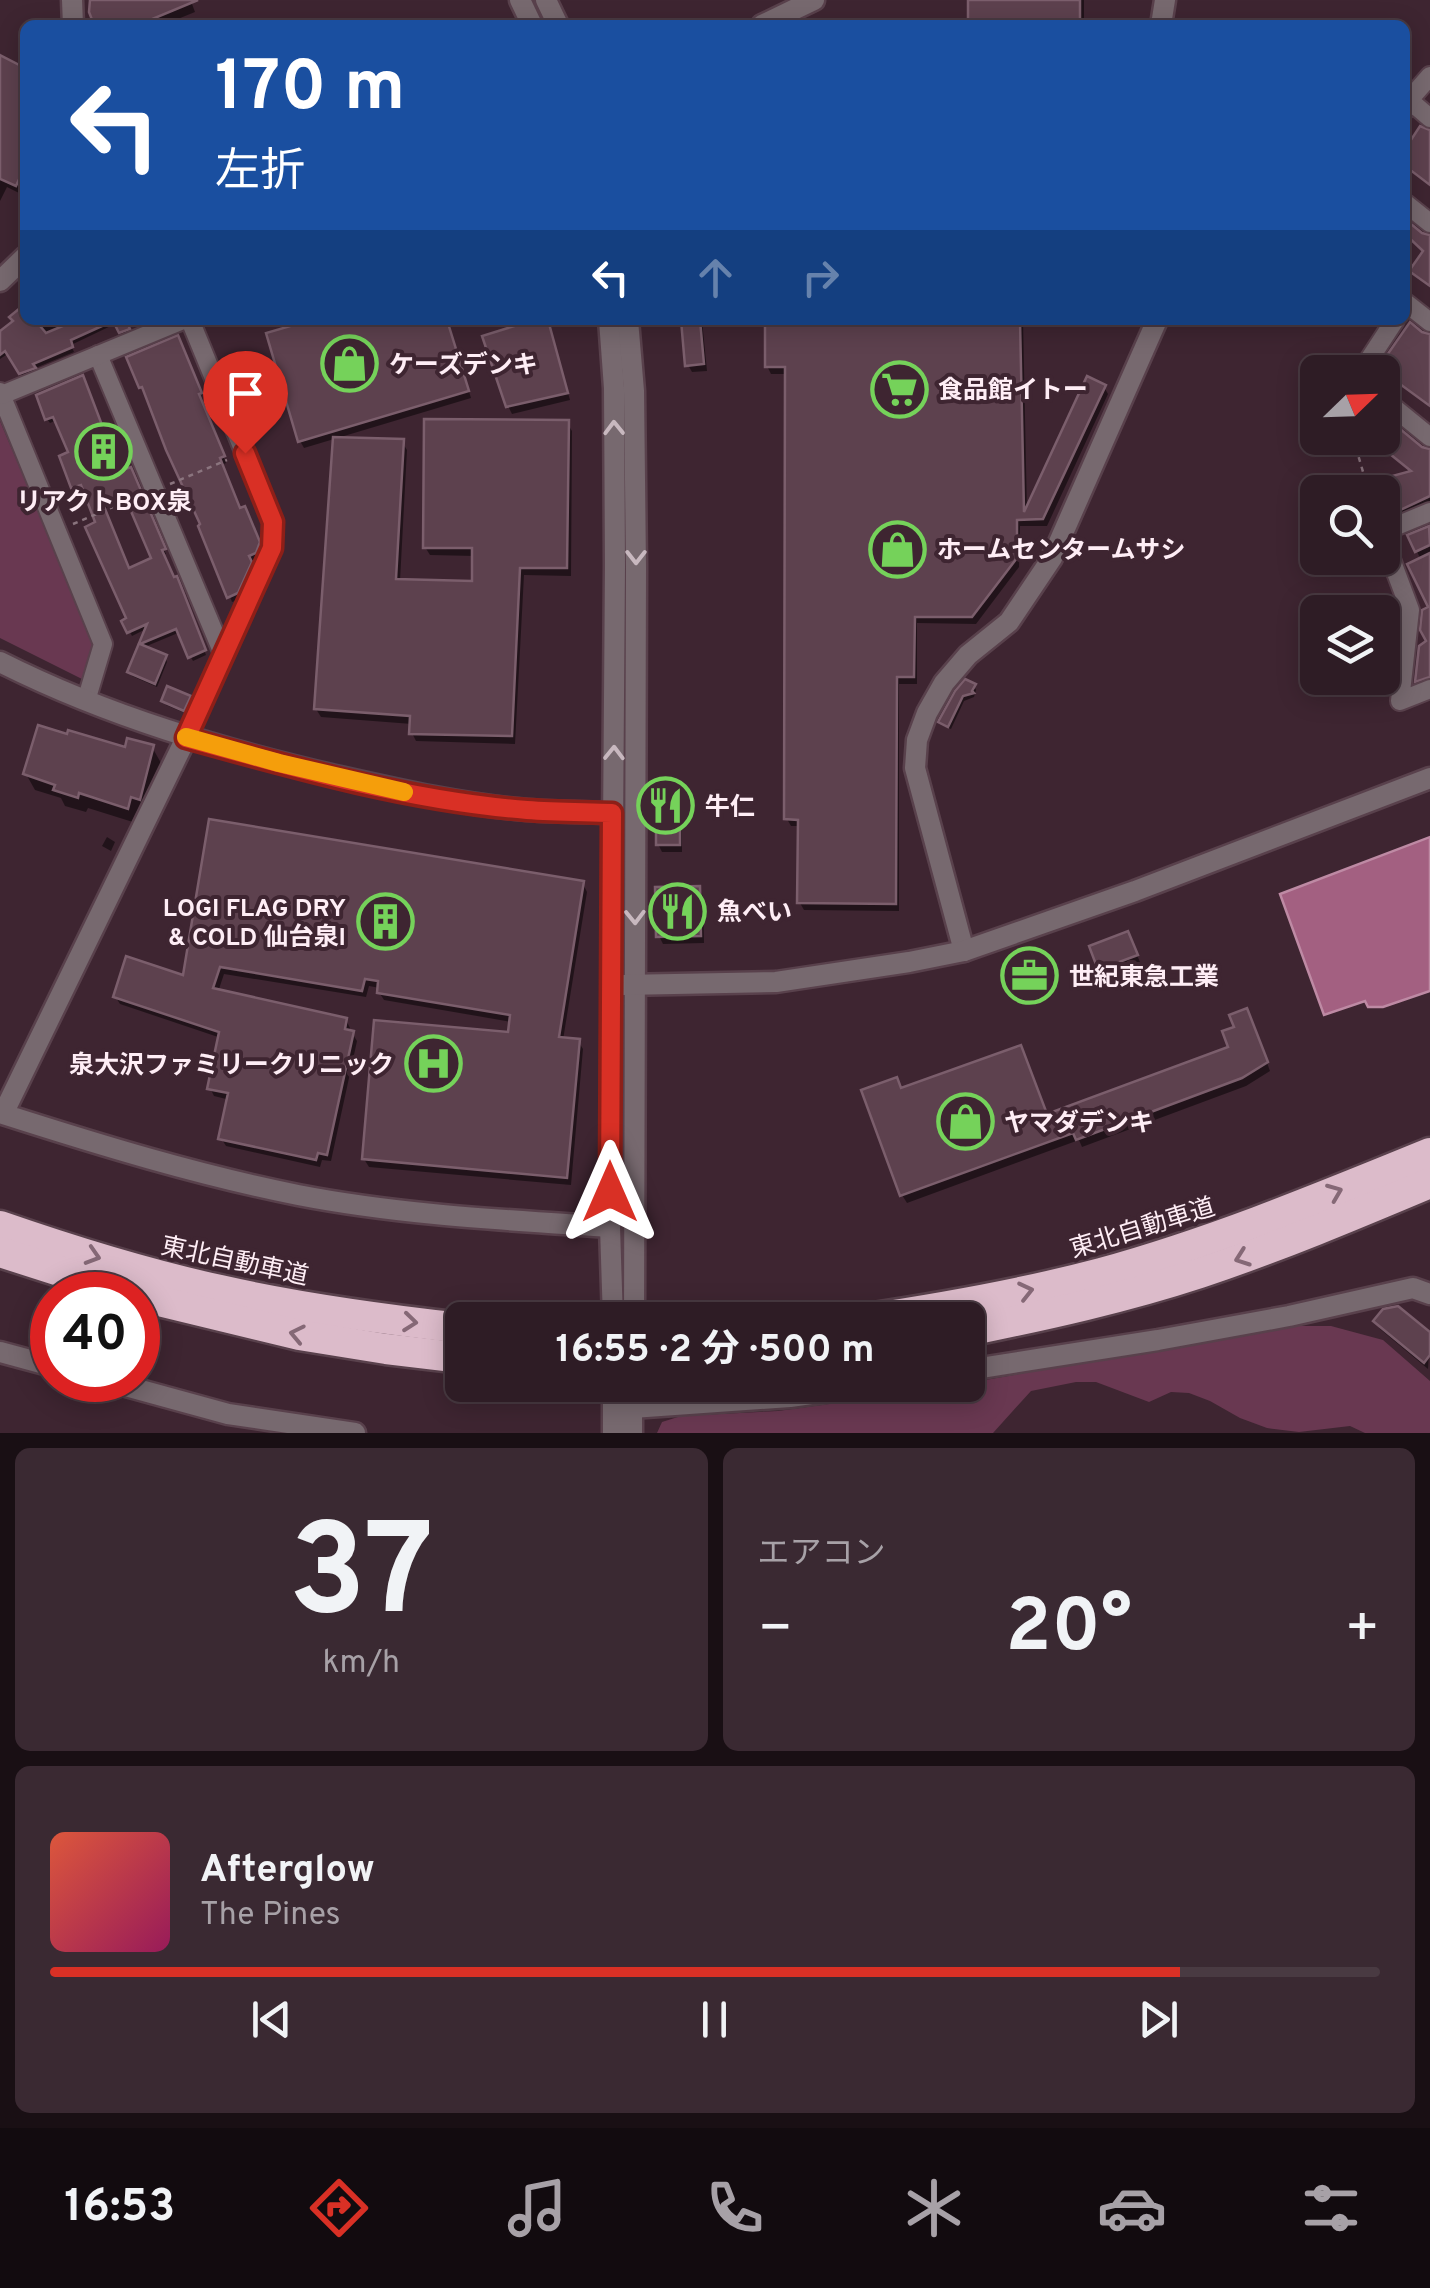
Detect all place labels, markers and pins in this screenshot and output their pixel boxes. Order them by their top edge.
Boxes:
shop icon: ケーズデンキ [320,334,380,394]
pin [203,351,288,454]
place label: ケーズデンキ [389,351,538,383]
supermarket icon: 食品館イトー [869,359,929,419]
place label: 食品館イトー [938,376,1088,408]
building icon: リアクトBOX泉 [74,422,134,482]
place label: リアクトBOX泉 [16,488,192,520]
shop icon: ホームセンタームサシ [868,519,928,579]
place label: ホームセンタームサシ [937,536,1186,568]
restaurant icon: 牛仁 [636,776,696,836]
place label: 牛仁 [705,793,755,825]
restaurant icon: 魚べい [648,881,708,941]
building icon: LOGI FLAG DRY & COLD 仙台泉I [355,891,415,951]
place label: LOGI FLAG DRY & COLD 仙台泉I [163,894,346,955]
place label: 魚べい [717,898,792,930]
office icon: 世紀東急工業 [1000,946,1060,1006]
place label: 世紀東急工業 [1069,963,1219,995]
hospital icon: 泉大沢ファミリークリニック [403,1034,463,1094]
place label: 泉大沢ファミリークリニック [69,1051,394,1083]
shop icon: ヤマダデンキ [935,1092,995,1152]
place label: ヤマダデンキ [1004,1109,1154,1141]

